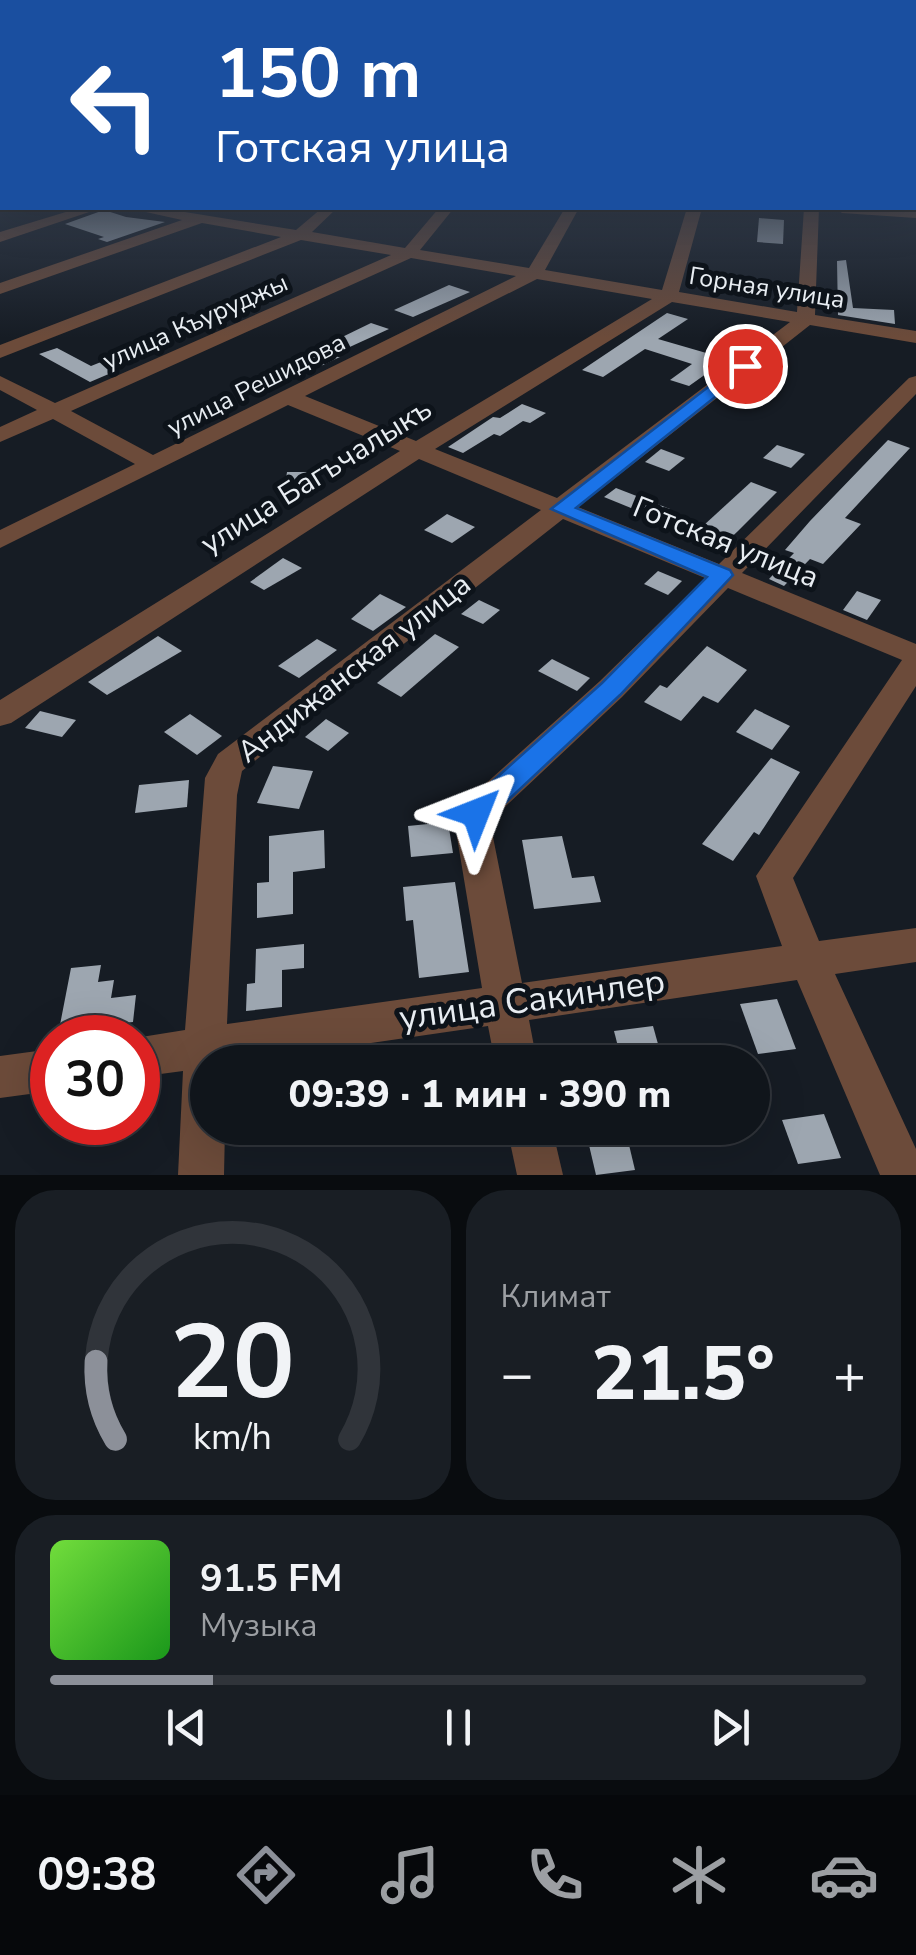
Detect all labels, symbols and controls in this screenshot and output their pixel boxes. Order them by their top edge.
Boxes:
text: 150 m [215,26,421,122]
icon: left [50,40,180,170]
text: Готская улица [215,117,510,178]
street label: Горная улица [686,259,847,317]
street label: улица Къуруджы [97,266,293,378]
pin [703,324,788,409]
street label: улица Решидова [162,325,351,444]
icon: arrive [718,339,773,394]
street label: улица Багъчалыкъ [193,389,440,564]
street label: Готская улица [627,487,825,598]
street label: Андижанская улица [229,564,480,773]
position arrow [424,761,528,865]
street label: улица Сакинлер [396,958,668,1041]
speed limit sign: 30 [30,1015,160,1145]
text: 09:39 · 1 мин · 390 m [289,1069,671,1120]
text: Климат [501,1275,611,1318]
text: 20 [170,1292,295,1434]
text: 21.5° [592,1323,775,1425]
text: − [501,1337,534,1412]
text: + [833,1337,866,1412]
text: km/h [193,1413,272,1462]
text: 91.5 FM [200,1553,342,1604]
text: Музыка [200,1604,317,1647]
icon: previous [159,1700,214,1755]
icon: pause [431,1700,486,1755]
icon: next [703,1700,758,1755]
icon: directions [231,1840,301,1910]
icon: music [375,1840,445,1910]
icon: phone [520,1840,590,1910]
icon: climate [664,1840,734,1910]
icon: car [809,1840,879,1910]
text: 09:38 [37,1845,156,1906]

